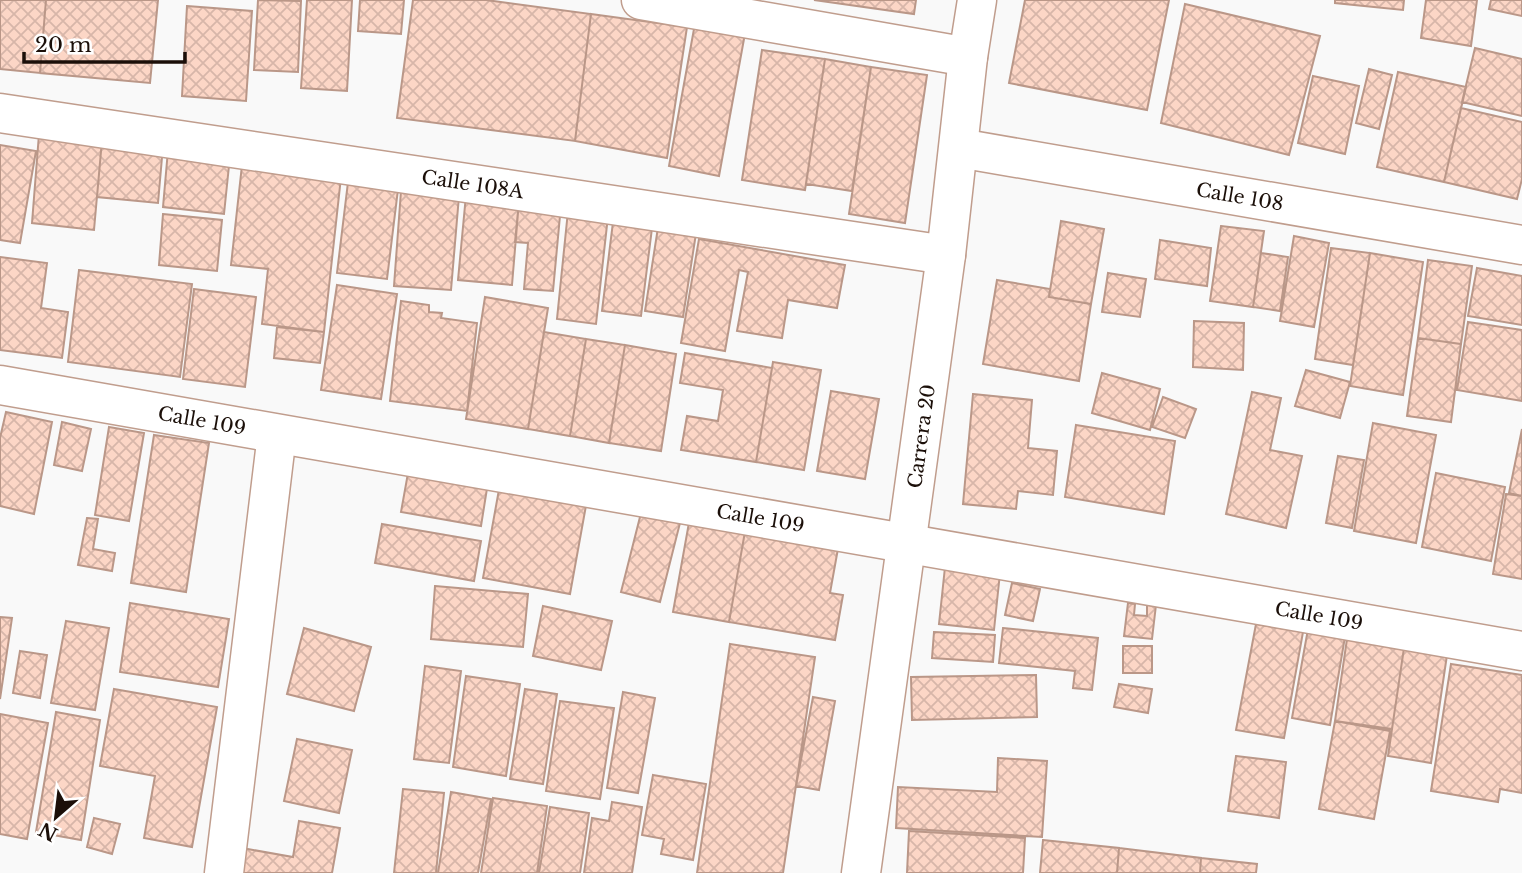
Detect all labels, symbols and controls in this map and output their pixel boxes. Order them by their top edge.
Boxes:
scale bar [24,21,186,65]
text: 20 m [35,32,92,58]
street label: Calle 108A [420,165,526,203]
street label: Calle 108 [1195,178,1285,215]
street label: Carrera 20 [903,383,940,490]
street label: Calle 109 [156,401,248,439]
street label: Calle 109 [715,499,806,537]
street label: Calle 109 [1273,597,1365,634]
north arrow [21,782,91,852]
text: N [35,817,62,846]

